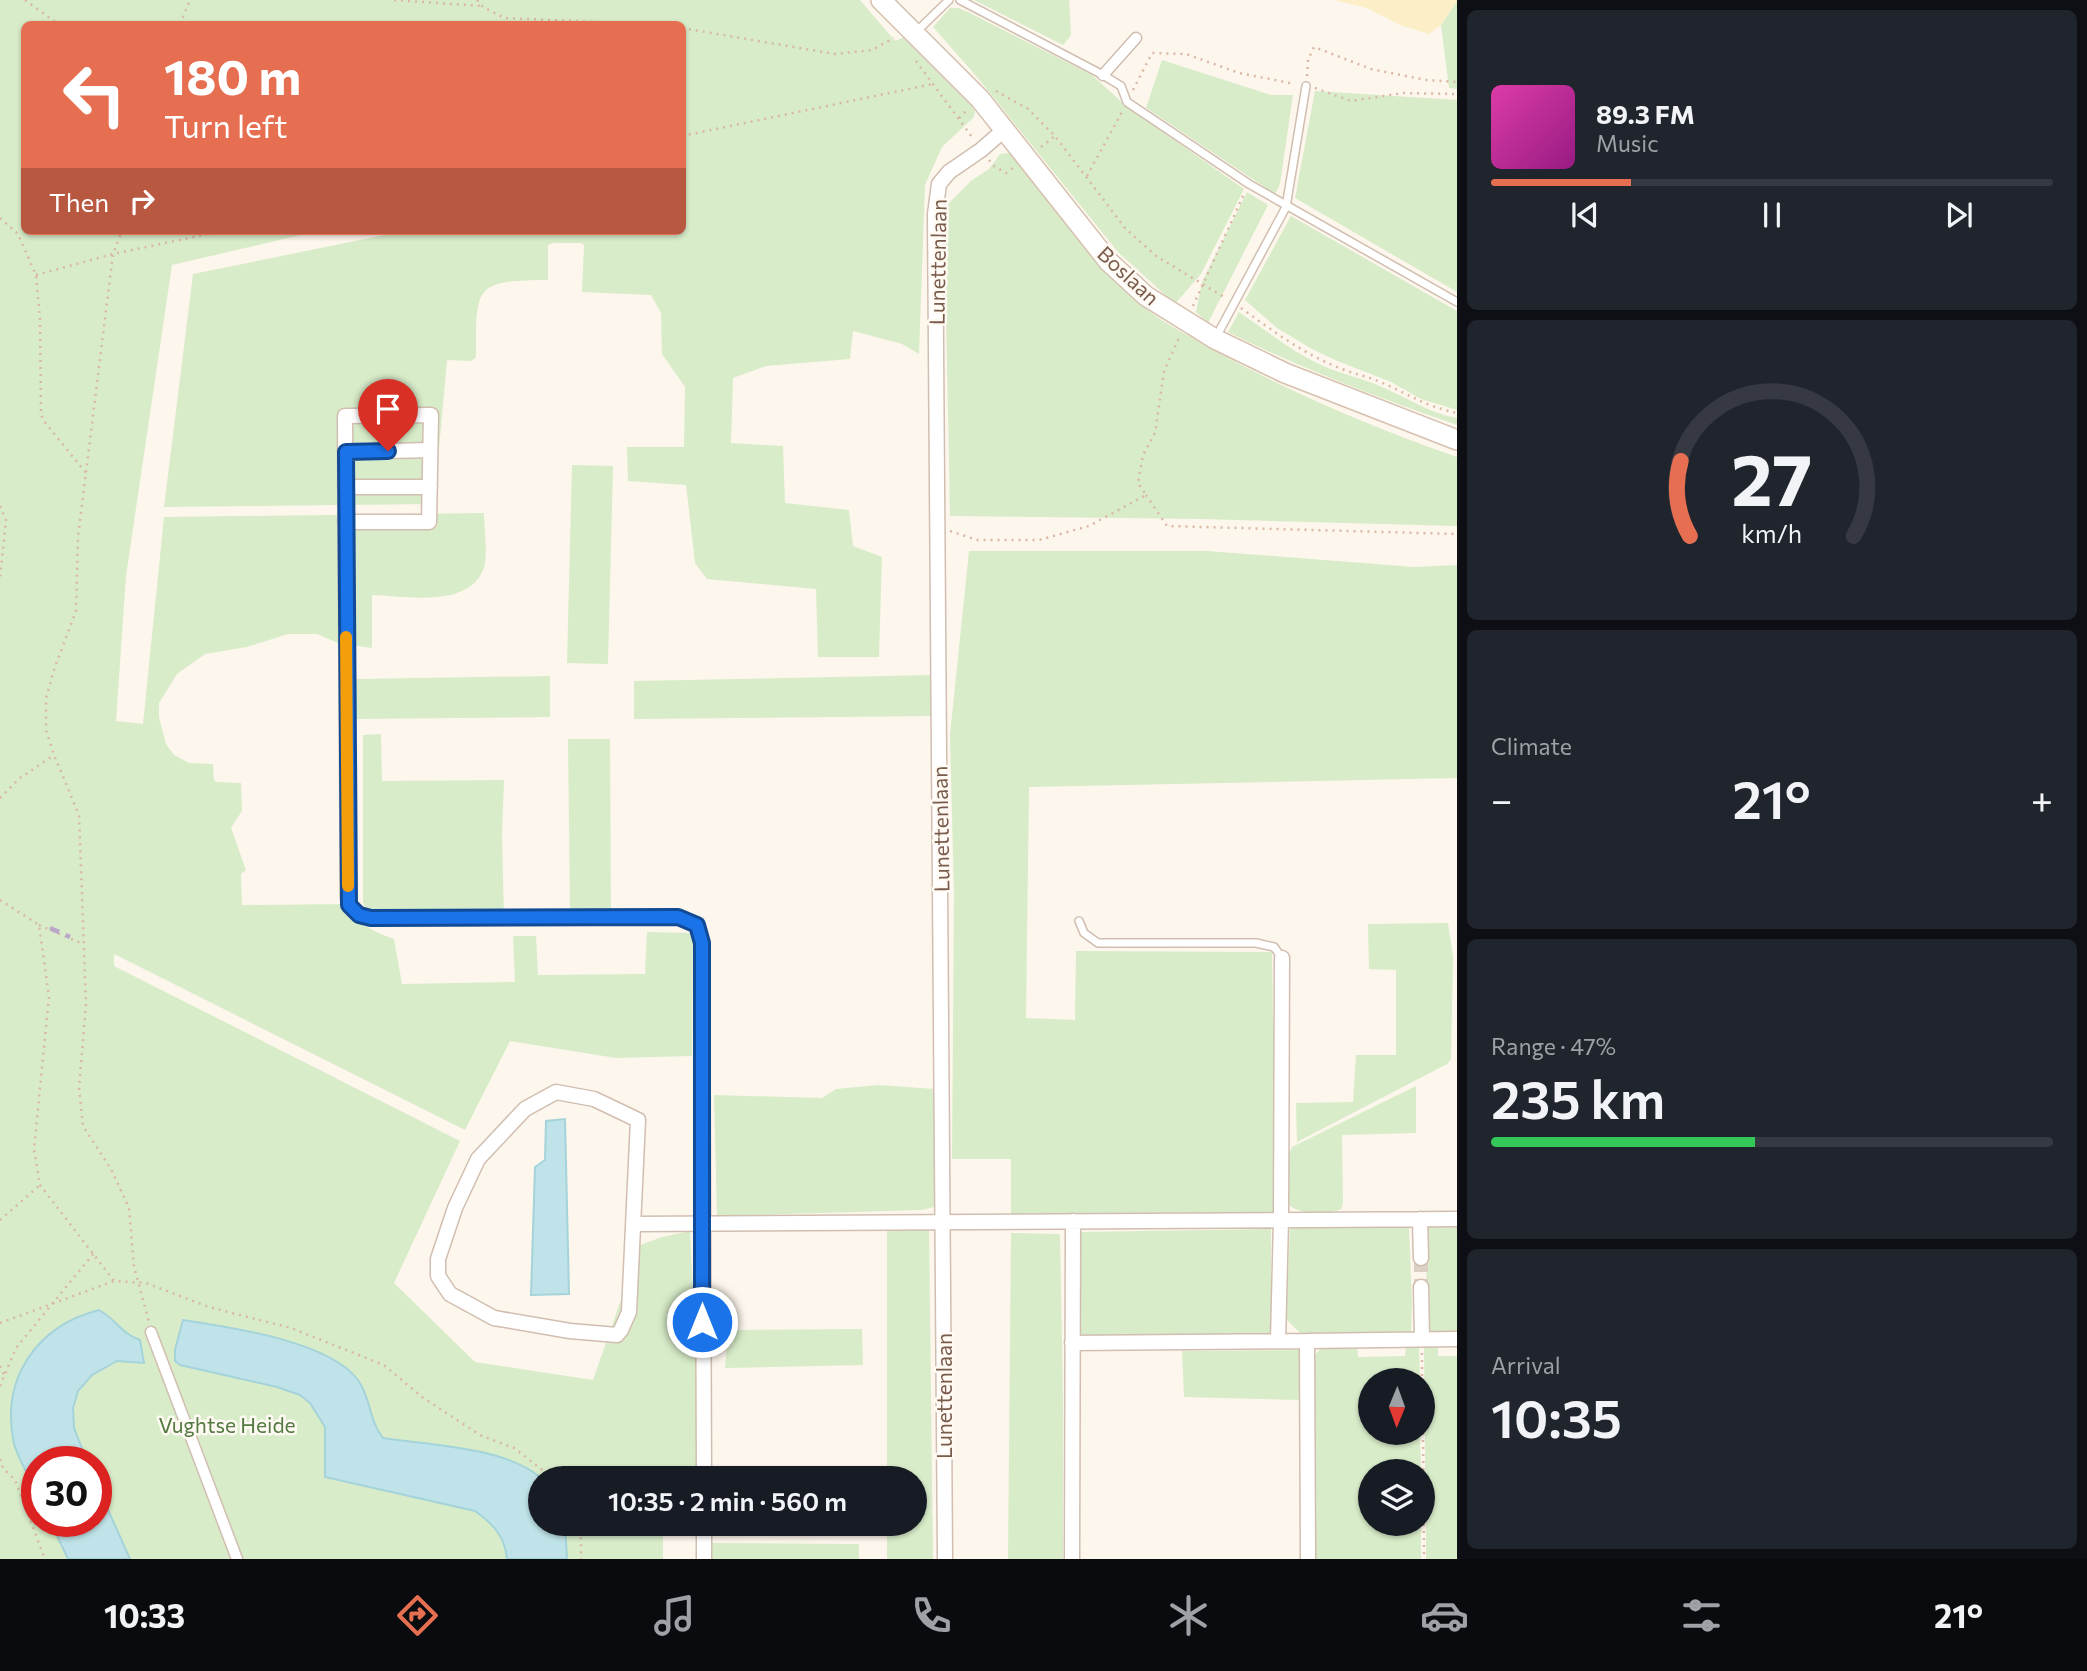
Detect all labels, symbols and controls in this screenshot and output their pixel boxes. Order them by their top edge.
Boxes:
text: 180 m [164,45,301,105]
icon: left [49,49,140,140]
text: 89.3 FM [1596,98,1695,129]
text: Turn left [164,105,288,145]
text: Music [1596,129,1659,157]
icon: right [123,182,161,220]
text: Then [49,186,109,217]
icon: previous [1566,196,1604,234]
icon: pause [1753,196,1791,234]
icon: next [1940,196,1978,234]
street label: Lunettenlaan [923,199,951,325]
street label: Boslaan [1093,240,1165,310]
pin [358,379,418,451]
icon: arrive [369,390,407,428]
text: 27 [1732,432,1812,521]
text: km/h [1742,517,1802,547]
text: Climate [1491,732,1572,760]
street label: Lunettenlaan [926,766,954,892]
text: 21° [1732,766,1811,830]
text: − [1491,775,1513,822]
text: + [2031,775,2053,822]
text: Range · 47% [1491,1032,1616,1060]
text: 235 km [1491,1066,1665,1130]
position arrow [665,1285,739,1359]
street label: Lunettenlaan [931,1333,956,1459]
text: Arrival [1491,1351,1561,1379]
north arrow [1358,1368,1435,1446]
map controls [1358,1368,1435,1536]
text: 10:35 [1491,1385,1622,1449]
park label: Vughtse Heide [158,1412,296,1437]
speed limit sign: 30 [21,1446,112,1537]
button: layers [1358,1459,1435,1536]
text: 10:35 · 2 min · 560 m [608,1485,847,1516]
icon: directions [393,1591,442,1640]
icon: music [650,1591,699,1640]
icon: phone [907,1591,956,1640]
icon: climate [1164,1591,1213,1640]
icon: car [1420,1591,1469,1640]
icon: filters [1677,1591,1726,1640]
text: 10:33 [104,1595,185,1635]
text: 21° [1934,1595,1983,1635]

